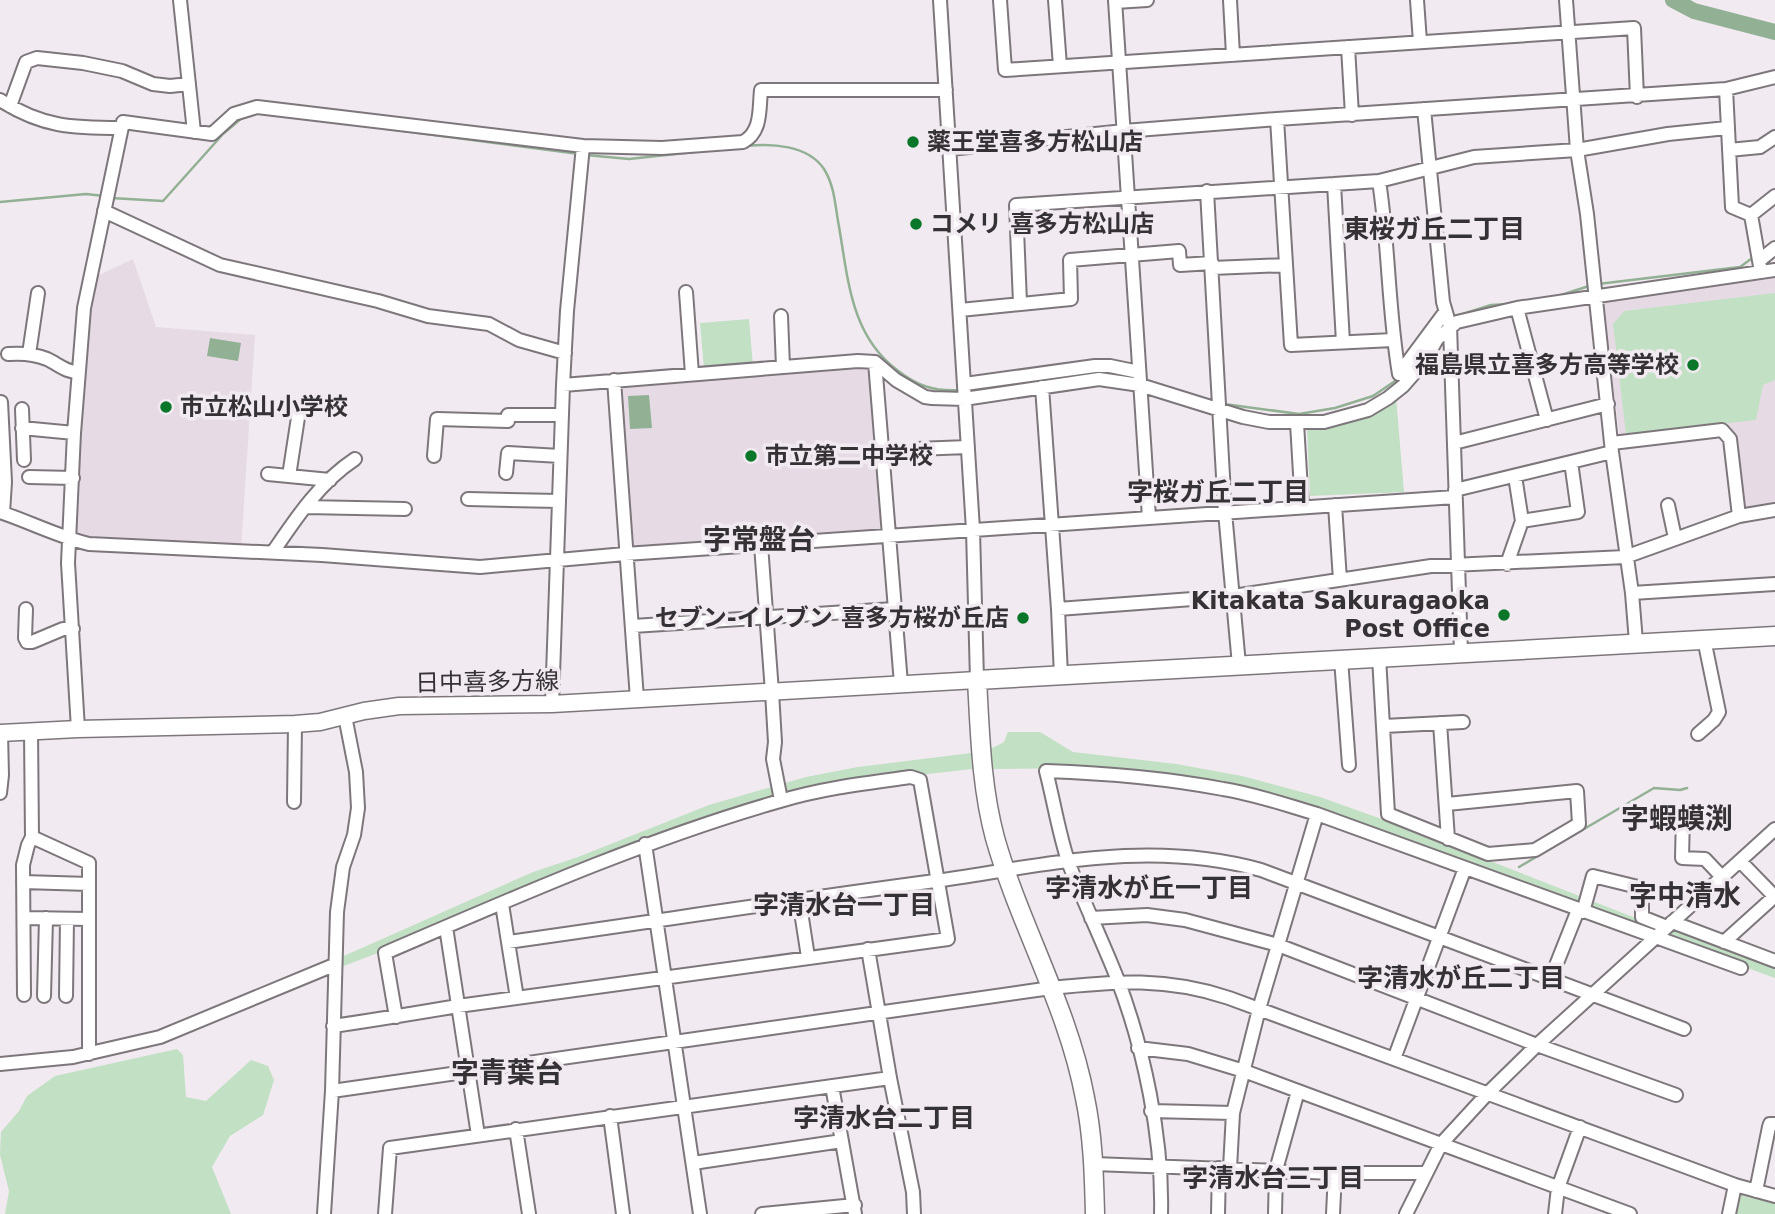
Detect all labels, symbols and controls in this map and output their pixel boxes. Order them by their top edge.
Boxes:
place label: 薬王堂喜多方松山店 [927,128,1143,156]
marker: 薬王堂喜多方松山店 [905,134,921,150]
place label: コメリ 喜多方松山店 [930,210,1154,238]
district label: 東桜ガ丘二丁目 [1343,214,1525,244]
marker: コメリ 喜多方松山店 [908,216,924,232]
place label: 福島県立喜多方高等学校 [1415,351,1679,379]
marker: 福島県立喜多方高等学校 [1685,357,1701,373]
place label: 市立松山小学校 [180,393,348,421]
marker: 市立松山小学校 [158,399,174,415]
place label: 市立第二中学校 [765,442,933,470]
marker: 市立第二中学校 [743,448,759,464]
district label: 字桜ガ丘二丁目 [1127,477,1309,507]
district label: 字常盤台 [703,523,815,556]
place label: Kitakata Sakuragaoka Post Office [1191,587,1490,643]
place label: セブン-イレブン 喜多方桜が丘店 [655,604,1009,632]
marker: Kitakata Sakuragaoka Post Office [1496,607,1512,623]
marker: セブン-イレブン 喜多方桜が丘店 [1015,610,1031,626]
street label: 日中喜多方線 [415,667,559,697]
district label: 字蝦蟆渕 [1621,802,1733,835]
district label: 字清水が丘一丁目 [1045,873,1253,903]
district label: 字中清水 [1629,879,1741,912]
district label: 字清水台一丁目 [753,890,935,920]
district label: 字清水が丘二丁目 [1357,963,1565,993]
district label: 字青葉台 [451,1056,563,1089]
district label: 字清水台二丁目 [793,1103,975,1133]
district label: 字清水台三丁目 [1182,1163,1364,1193]

